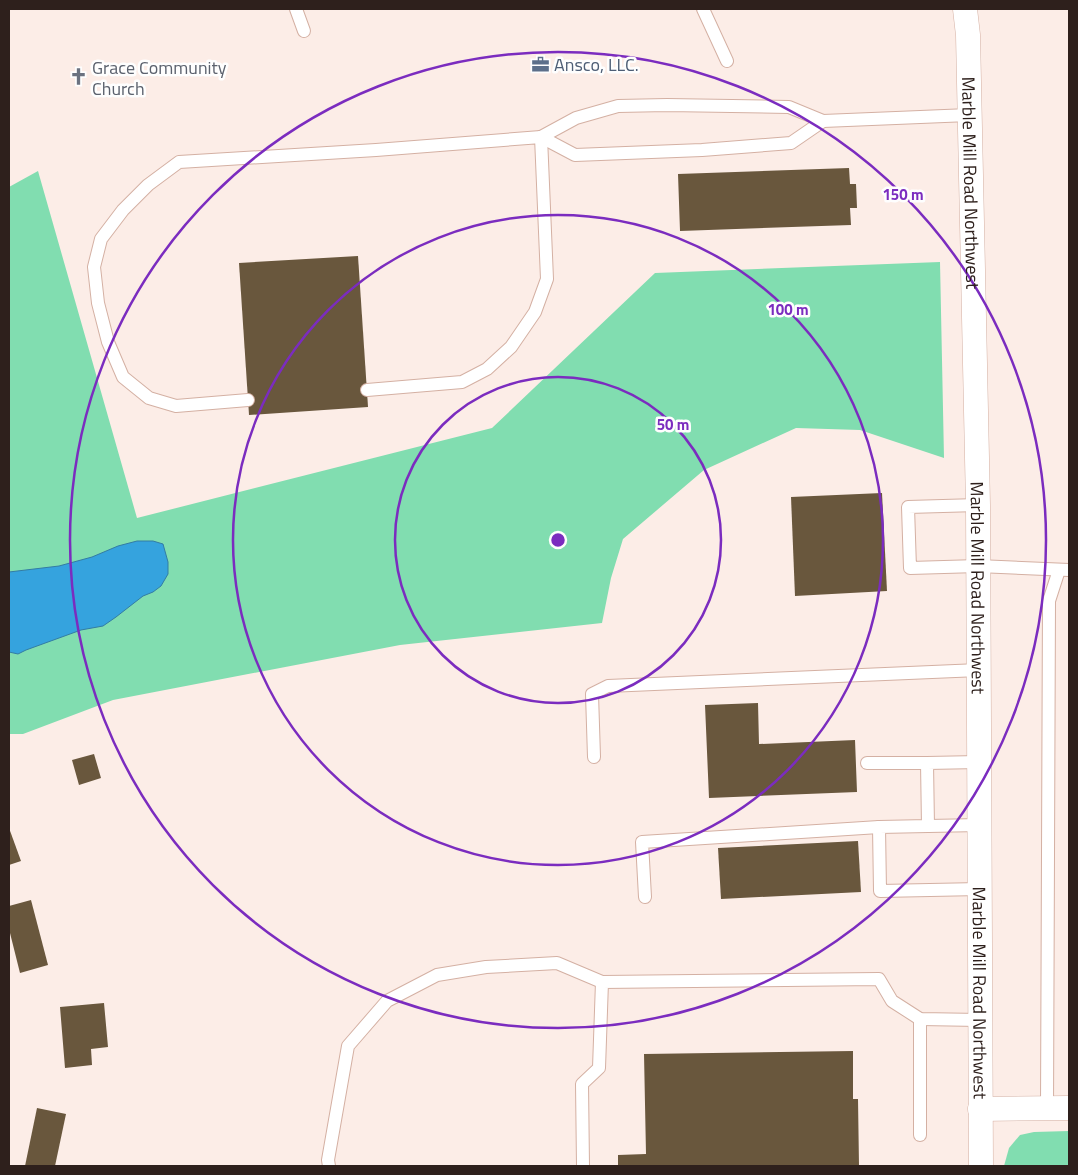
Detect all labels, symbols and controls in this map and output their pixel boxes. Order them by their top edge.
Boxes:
place label: Ansco, LLC. [554,51,639,78]
place label: Grace Community Church [92,54,227,102]
office icon: Ansco, LLC. [530,54,550,74]
church icon: Grace Community Church [68,67,88,87]
street label: Marble Mill Road Northwest [955,76,987,290]
text: 150 m [882,183,924,206]
text: 100 m [767,298,809,321]
text: 50 m [657,413,689,436]
street label: Marble Mill Road Northwest [964,481,992,695]
centre of rings [549,531,567,549]
street label: Marble Mill Road Northwest [966,886,994,1100]

